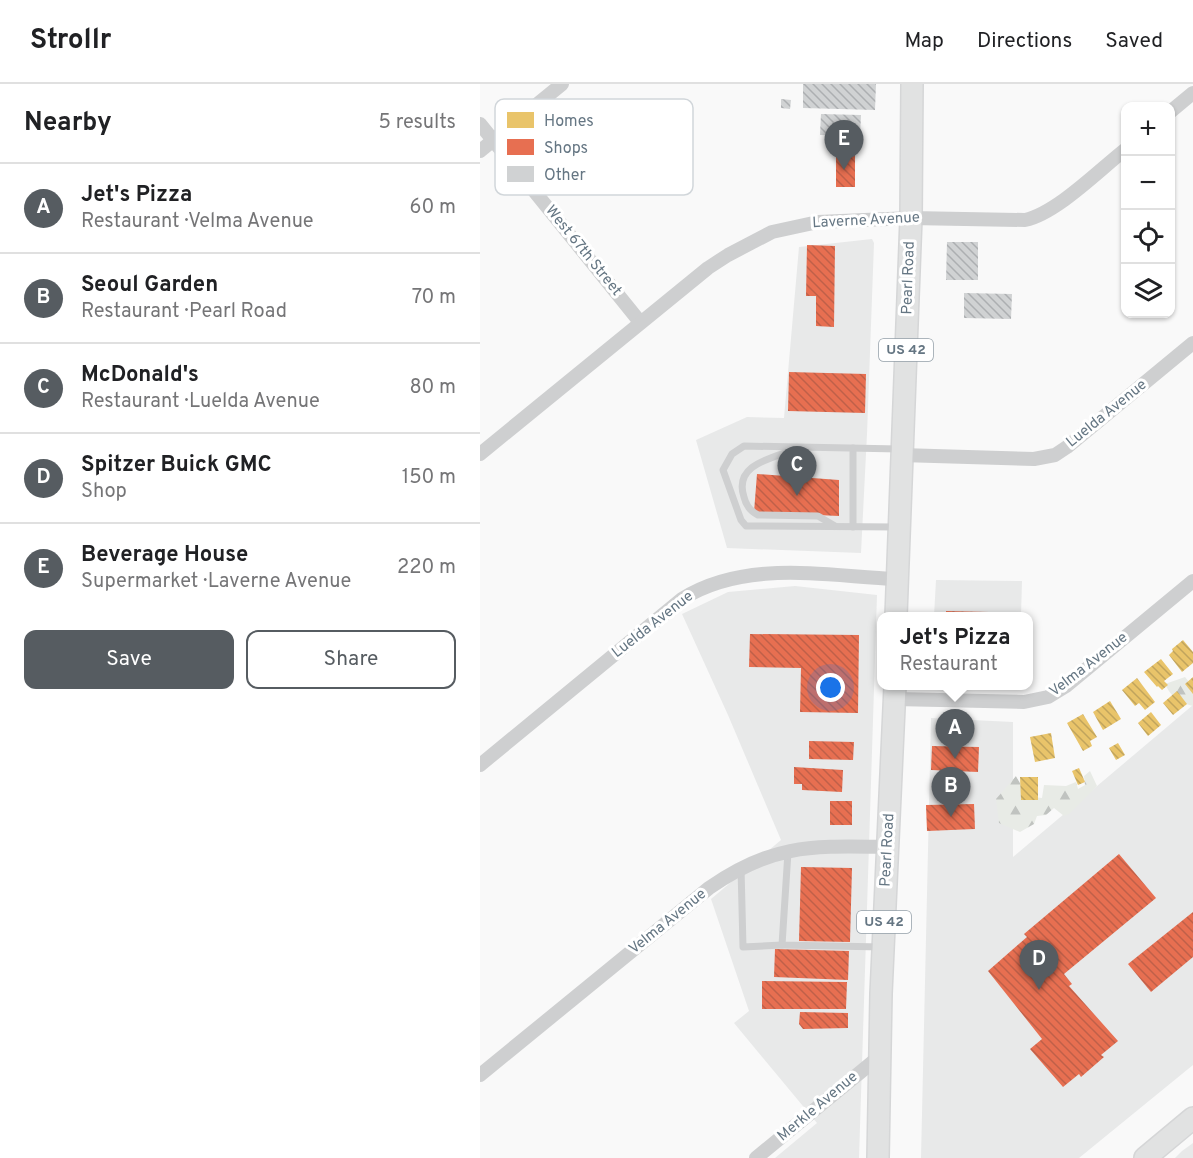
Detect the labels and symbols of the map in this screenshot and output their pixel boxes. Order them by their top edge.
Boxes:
legend [495,99,693,195]
text: Homes [544,112,594,132]
pin: E [824,120,864,170]
text: Shops [544,139,588,159]
text: Other [544,166,586,186]
street label: West 67th Street [541,202,625,300]
street label: Laverne Avenue [812,209,920,233]
street label: Pearl Road [898,241,920,315]
road number: US 42 [879,339,933,361]
street label: Luelda Avenue [1063,376,1151,452]
pin: C [778,446,816,496]
street label: Luelda Avenue [608,587,698,663]
street label: Velma Avenue [1046,629,1132,701]
your location [816,673,845,702]
pin: A [936,710,974,759]
pin: B [932,768,970,817]
street label: Pearl Road [877,813,899,887]
street label: Velma Avenue [625,885,711,959]
road number: US 42 [857,911,911,933]
pin: D [1020,940,1058,990]
street label: Merkle Avenue [774,1068,862,1146]

